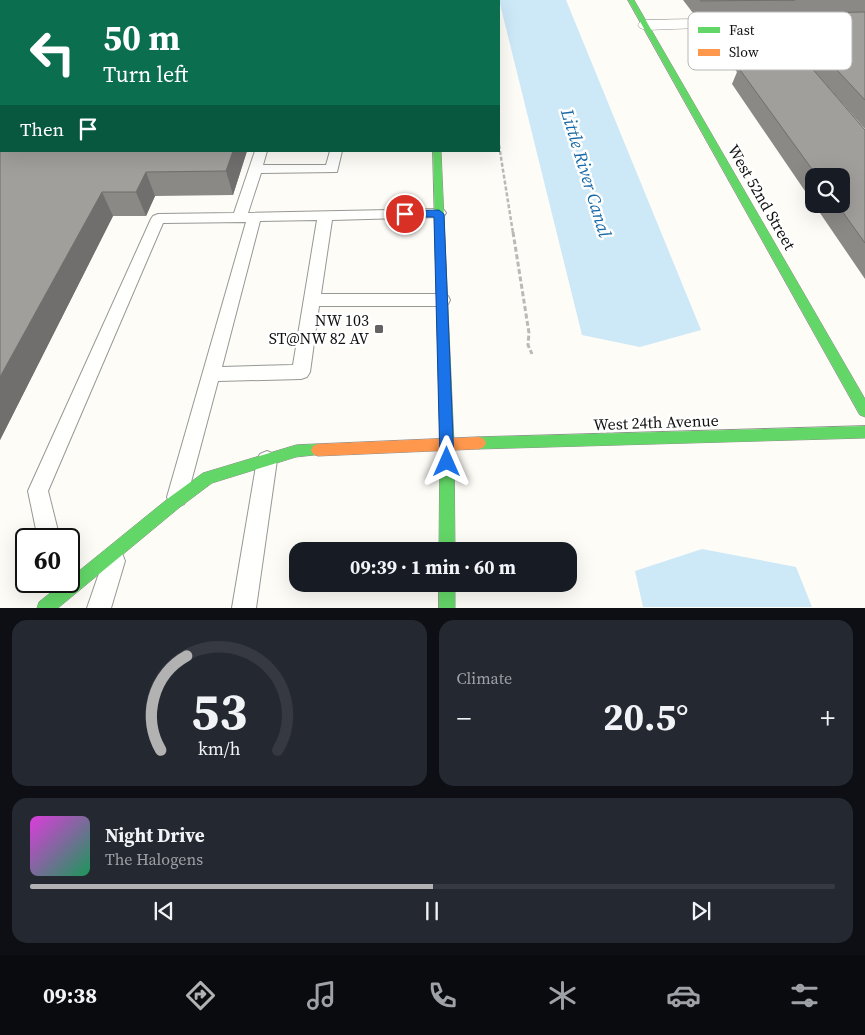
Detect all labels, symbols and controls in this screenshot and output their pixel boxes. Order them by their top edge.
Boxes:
legend [688,12,852,70]
text: 50 m [103,14,180,62]
icon: left [20,20,85,85]
text: Fast [729,20,755,40]
text: Slow [729,42,759,62]
text: Turn left [103,59,188,89]
water label: Little River Canal [555,105,618,240]
icon: arrive [74,115,102,143]
text: Then [20,116,64,142]
street label: West 52nd Street [723,140,801,254]
map controls [805,168,850,213]
button: search [805,168,850,213]
pin [384,193,426,235]
icon: arrive [391,200,419,228]
place label: NW 103 ST@NW 82 AV [269,309,369,349]
marker: NW 103 ST@NW 82 AV [373,323,385,335]
street label: West 24th Avenue [593,409,719,435]
position arrow [420,435,472,487]
speed limit sign: 60 [15,528,80,593]
text: 09:39 · 1 min · 60 m [350,554,516,580]
text: Climate [457,667,512,689]
text: 53 [191,675,247,746]
text: 20.5° [603,691,689,743]
text: − [457,699,471,737]
text: + [820,699,835,737]
text: km/h [198,736,241,761]
text: Night Drive [105,822,205,848]
text: The Halogens [105,848,203,870]
icon: previous [150,897,178,925]
icon: pause [418,897,446,925]
icon: next [687,897,715,925]
icon: directions [183,978,218,1013]
icon: music [304,978,339,1013]
icon: phone [425,978,460,1013]
icon: climate [545,978,580,1013]
icon: car [666,978,701,1013]
icon: filters [787,978,822,1013]
text: 09:38 [43,980,97,1010]

